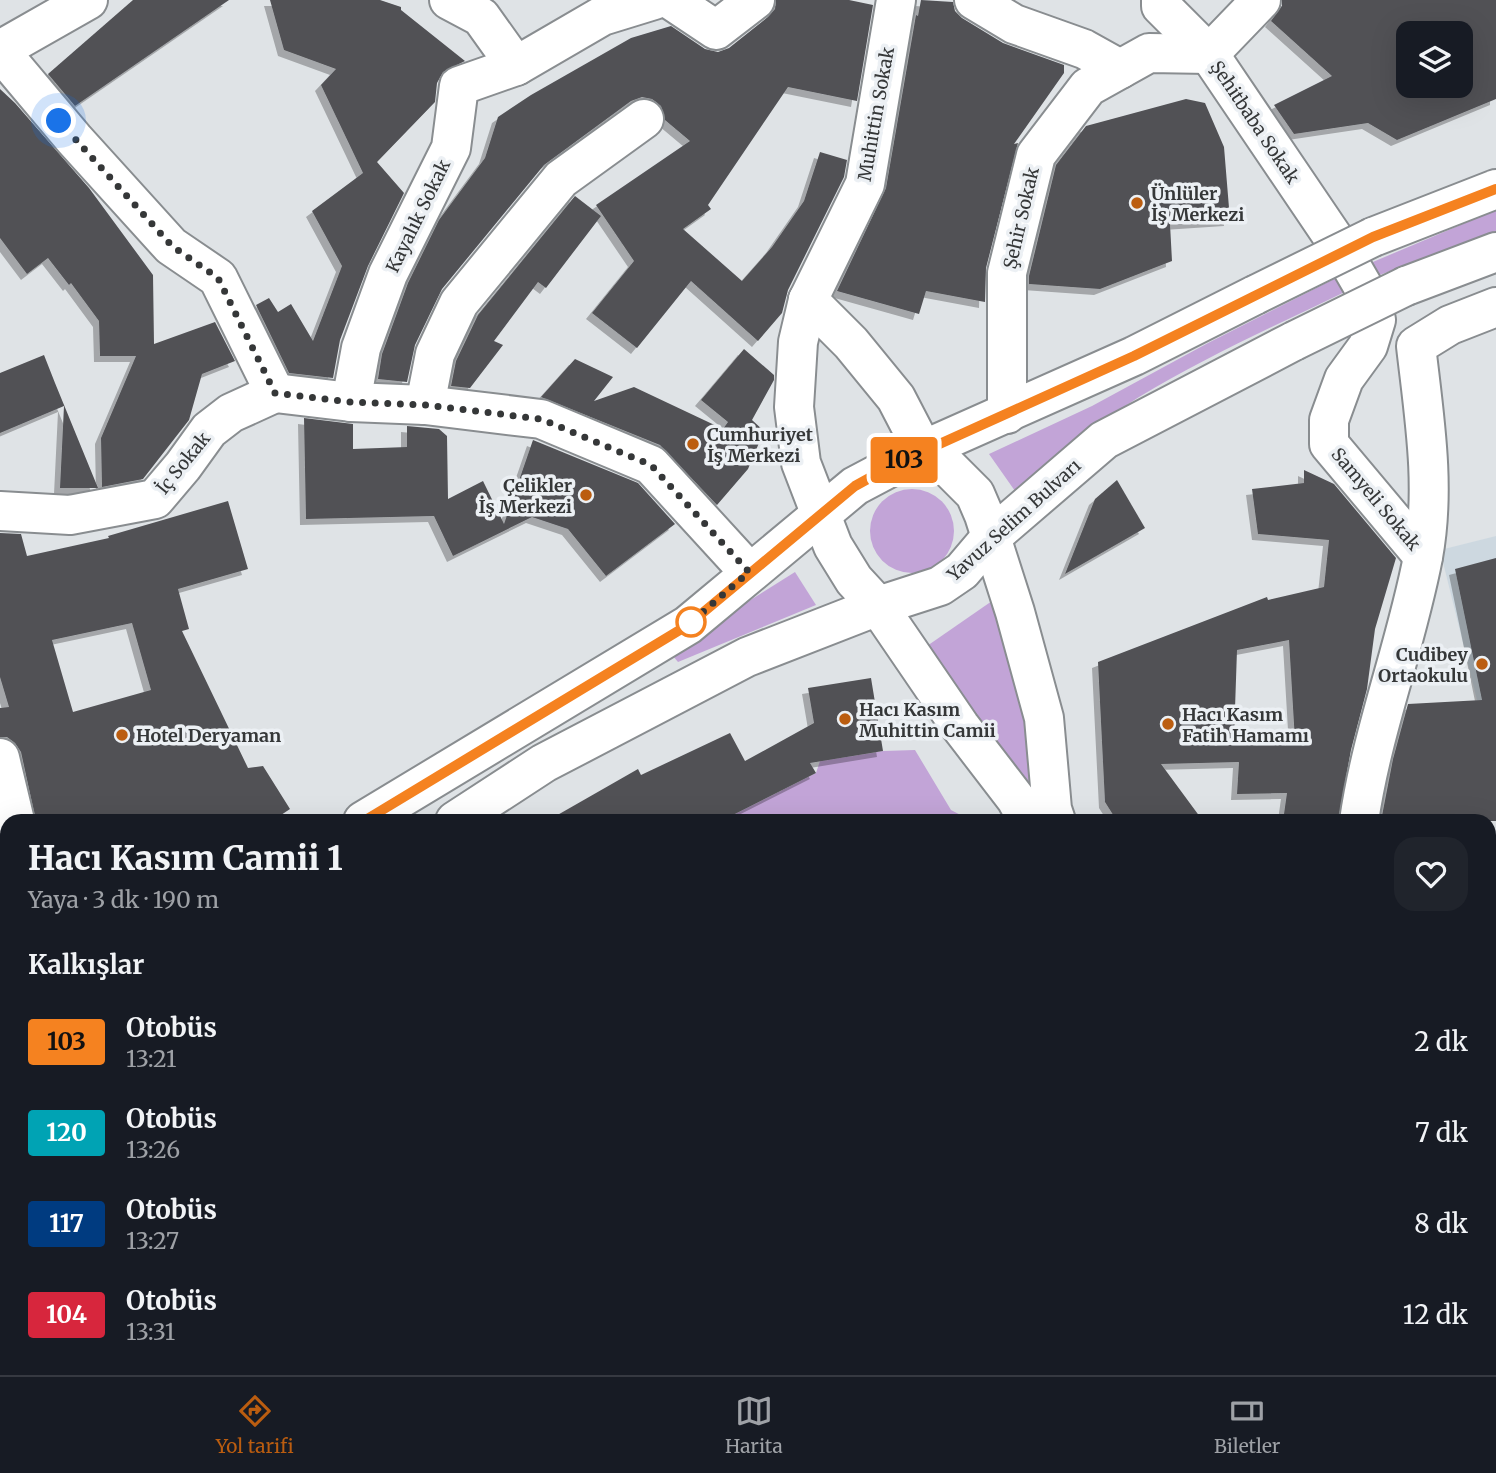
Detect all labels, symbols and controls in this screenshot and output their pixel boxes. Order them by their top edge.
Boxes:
map controls [1396,21,1473,98]
button: layers [1396,21,1473,98]
street label: Muhittin Sokak [853,45,899,183]
street label: Şehitbaba Sokak [1205,56,1305,188]
your location [41,103,76,138]
street label: Kayalık Sokak [381,155,456,276]
street label: Şehir Sokak [998,164,1044,271]
place label: Ünlüler İş Merkezi [1151,182,1244,226]
marker: Ünlüler İş Merkezi [1129,195,1145,211]
place label: Cumhuriyet İş Merkezi [707,423,814,467]
street label: İç Sokak [151,427,215,499]
marker: Cumhuriyet İş Merkezi [685,436,701,452]
line badge: 103 [864,437,944,483]
street label: Samyeli Sokak [1326,443,1426,555]
text: 103 [885,444,923,475]
street label: Yavuz Selim Bulvarı [942,454,1086,587]
place label: Çelikler İş Merkezi [479,474,572,518]
marker: Çelikler İş Merkezi [578,487,594,503]
unlabelled marker [676,607,706,637]
place label: Cudibey Ortaokulu [1378,643,1468,687]
marker: Cudibey Ortaokulu [1474,656,1490,672]
place label: Hacı Kasım Muhittin Camii [859,698,996,742]
place label: Hacı Kasım Fatih Hamamı [1182,703,1309,747]
marker: Hacı Kasım Muhittin Camii [837,711,853,727]
marker: Hacı Kasım Fatih Hamamı [1160,716,1176,732]
place label: Hotel Deryaman [136,724,281,747]
marker: Hotel Deryaman [114,727,130,743]
button: heart [1394,837,1468,911]
text: Hacı Kasım Camii 1 [28,838,343,879]
text: Yaya · 3 dk · 190 m [28,885,219,914]
text: Kalkışlar [28,948,144,981]
text: Otobüs [126,1011,217,1044]
text: 2 dk [1414,1025,1468,1058]
text: 103 [47,1026,86,1057]
text: 13:21 [126,1044,176,1073]
text: Otobüs [126,1102,217,1135]
text: 7 dk [1415,1116,1468,1149]
text: 120 [46,1117,87,1148]
text: 13:26 [126,1135,180,1164]
text: Otobüs [126,1193,217,1226]
text: 8 dk [1414,1207,1468,1240]
text: 117 [49,1208,84,1239]
text: 13:27 [126,1226,179,1255]
text: Otobüs [126,1284,217,1317]
text: 12 dk [1403,1298,1468,1331]
text: 104 [46,1299,87,1330]
text: 13:31 [126,1317,175,1346]
tab: Yol tarifi [216,1392,294,1458]
tab: Harita [725,1392,783,1458]
tab: Biletler [1214,1392,1280,1458]

